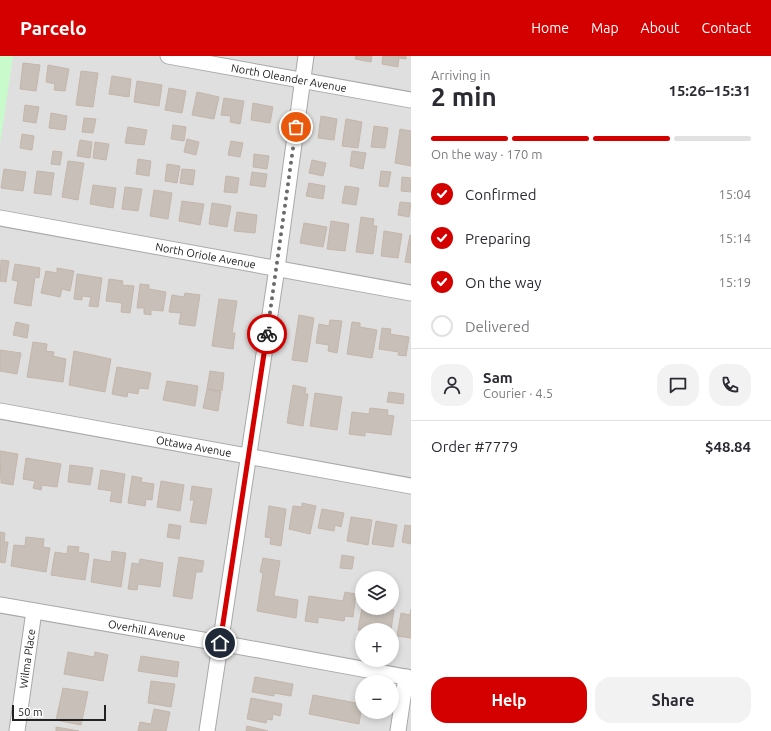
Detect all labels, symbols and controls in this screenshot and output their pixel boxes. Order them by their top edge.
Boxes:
text: Parcelo [20,17,87,39]
text: Home [531,20,569,36]
text: Map [591,20,619,36]
text: About [641,20,680,36]
text: Contact [702,20,751,36]
street label: North Oleander Avenue [230,62,348,94]
text: Arriving in [431,68,490,82]
text: 2 min [431,82,497,111]
text: 15:26–15:31 [668,82,751,99]
pin [279,110,313,144]
icon: bag [285,116,307,138]
text: On the way · 170 m [431,147,543,161]
icon: check [431,183,453,205]
text: Confirmed [465,186,537,203]
text: 15:04 [718,187,751,201]
icon: check [431,227,453,249]
text: Preparing [465,230,531,247]
text: 15:14 [718,231,751,245]
street label: North Oriole Avenue [154,240,257,271]
icon: check [431,271,453,293]
text: On the way [465,274,541,291]
text: 15:19 [718,275,751,289]
courier [247,314,287,354]
text: Delivered [465,318,530,335]
icon: bike [256,323,278,345]
button: person [431,364,473,406]
button: chat [657,364,699,406]
button: phone [709,364,751,406]
text: Sam [483,369,513,386]
text: Courier · 4.5 [483,386,553,400]
street label: Ottawa Avenue [155,434,233,459]
text: Order #7779 [431,438,518,455]
text: $48.84 [705,438,751,455]
map controls [355,571,399,719]
button: layers [355,571,399,615]
street label: Overhill Avenue [107,618,187,643]
button: + [355,623,399,667]
pin [203,626,237,660]
street label: Wilma Place [17,628,37,689]
icon: home [209,632,231,654]
button: − [355,675,399,719]
button: Help [431,677,587,723]
button: Share [595,677,751,723]
scale bar [12,703,106,722]
text: 50 m [18,706,42,718]

